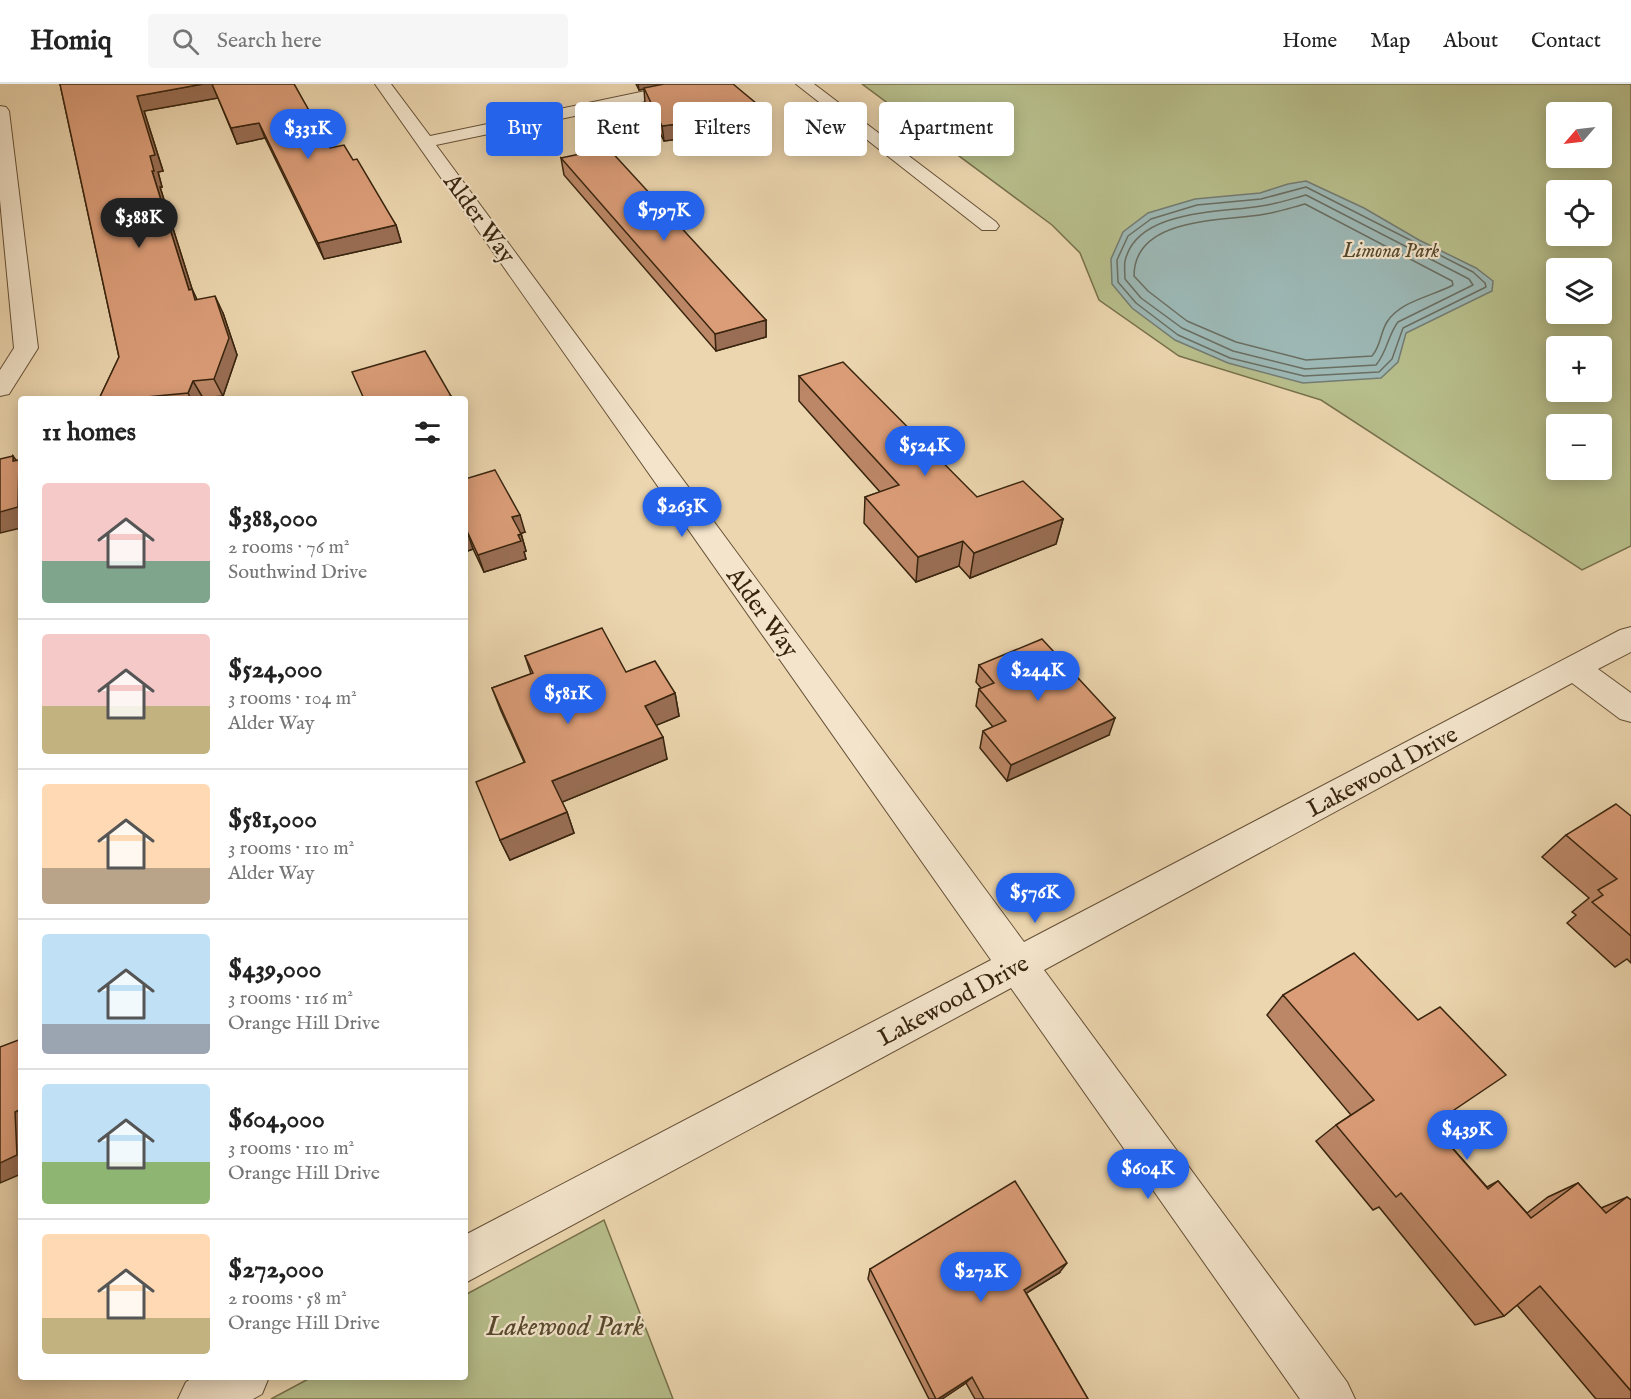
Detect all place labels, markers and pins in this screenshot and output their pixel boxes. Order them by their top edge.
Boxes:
pin: $331K [266,109,350,160]
pin: $797K [622,191,706,242]
pin: $388K [97,198,181,249]
pin: $524K [883,426,967,477]
pin: $263K [640,487,724,538]
pin: $244K [996,651,1080,702]
pin: $581K [526,674,610,725]
pin: $576K [993,873,1077,924]
pin: $439K [1425,1110,1509,1161]
pin: $604K [1106,1149,1190,1200]
pin: $272K [939,1252,1023,1303]

